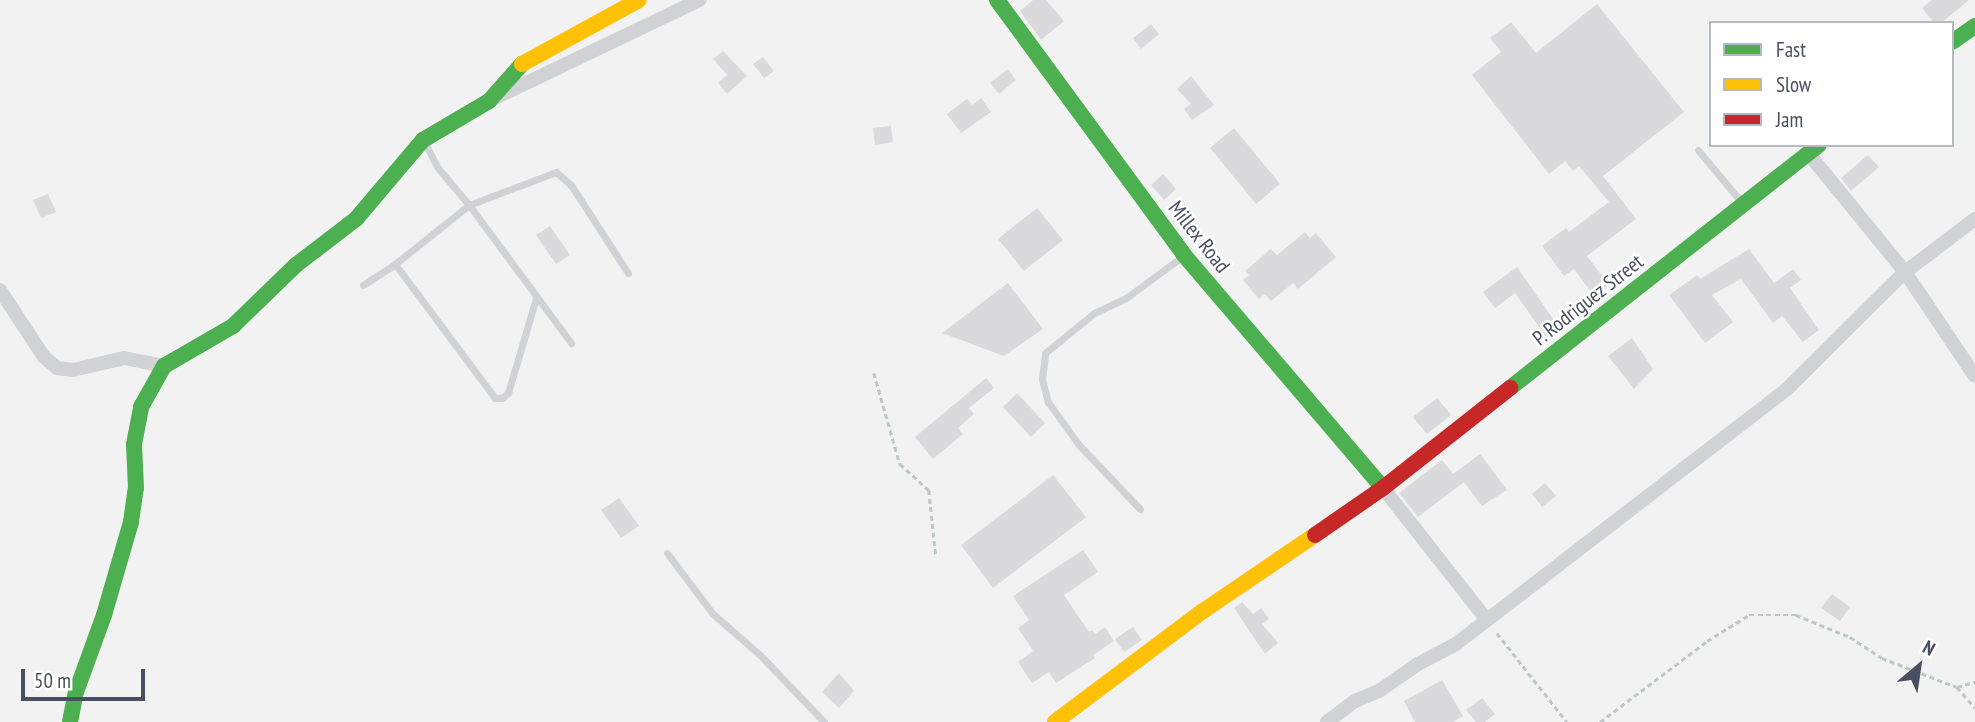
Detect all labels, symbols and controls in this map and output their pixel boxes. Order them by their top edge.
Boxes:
legend [1709,21,1954,147]
text: Fast [1776,36,1806,63]
text: Slow [1776,71,1811,98]
text: Jam [1776,106,1803,133]
street label: Millex Road [1163,196,1235,278]
street label: P. Rodriguez Street [1527,248,1649,352]
north arrow [1884,631,1954,701]
text: N [1919,635,1939,661]
scale bar [24,656,149,700]
text: 50 m [34,667,71,694]

